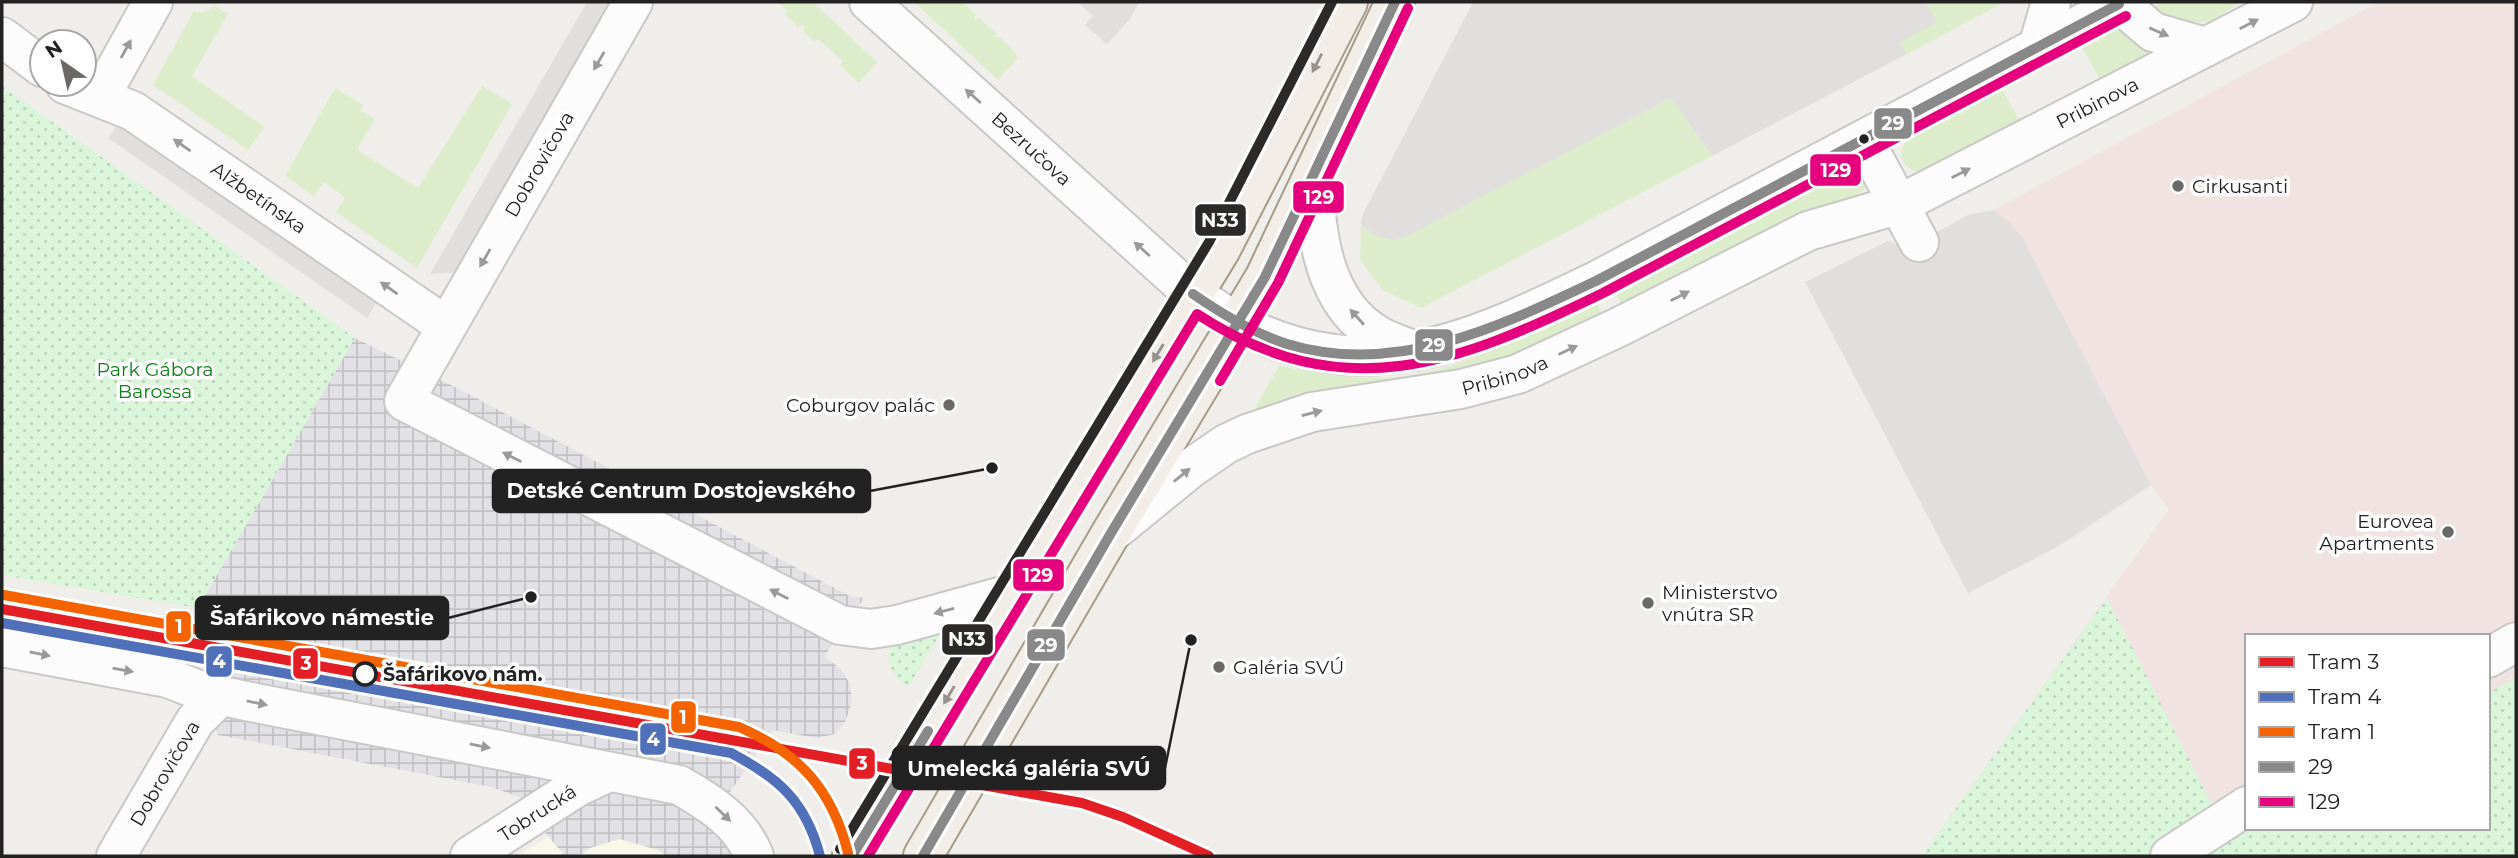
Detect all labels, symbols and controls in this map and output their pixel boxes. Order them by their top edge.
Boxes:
one-way arrow [2239,19,2259,30]
one-way arrow [2148,27,2169,38]
north arrow [28,28,98,98]
text: N [41,35,67,63]
one-way arrow [120,40,132,59]
one-way arrow [593,51,605,70]
one-way arrow [1312,53,1323,73]
street label: Pribinova [2052,72,2142,134]
one-way arrow [964,88,982,104]
street label: Dobrovičova [500,107,579,221]
street label: Bezručova [987,107,1076,191]
line badge: 29 [1873,107,1913,140]
text: 29 [1881,112,1905,135]
unlabelled marker [1857,132,1871,146]
one-way arrow [172,138,192,151]
line badge: 129 [1809,153,1862,187]
street label: Alžbetínska [207,157,311,239]
text: 129 [1821,159,1851,182]
one-way arrow [1951,167,1971,178]
place label: Cirkusanti [2192,175,2288,198]
marker: Cirkusanti [2170,178,2186,194]
line badge: 129 [1292,180,1345,214]
text: 129 [1304,186,1334,209]
line badge: N33 [1194,203,1247,237]
text: N33 [1201,209,1239,232]
one-way arrow [1133,241,1151,257]
one-way arrow [479,248,491,268]
one-way arrow [380,281,398,295]
one-way arrow [1670,290,1690,302]
one-way arrow [1349,308,1365,326]
line badge: 29 [1414,328,1454,362]
text: 29 [1422,334,1446,357]
one-way arrow [1151,343,1164,362]
one-way arrow [1558,344,1578,356]
street label: Pribinova [1459,351,1552,400]
park label: Park Gábora Barossa [96,358,214,403]
place label: Coburgov palác [786,394,935,417]
marker: Coburgov palác [941,397,957,413]
one-way arrow [1301,408,1323,419]
one-way arrow [501,451,521,463]
one-way arrow [1173,467,1191,482]
callout: Detské Centrum Dostojevského [493,470,870,512]
text: Detské Centrum Dostojevského [506,478,856,503]
place label: Eurovea Apartments [2319,510,2434,555]
marker: Eurovea Apartments [2440,524,2456,540]
line badge: 129 [1012,558,1065,592]
text: 129 [1023,564,1053,587]
place label: Ministerstvo vnútra SR [1662,581,1778,626]
one-way arrow [769,588,789,600]
marker: Ministerstvo vnútra SR [1640,595,1656,611]
callout: Šafárikovo námestie [196,597,448,639]
text: Šafárikovo námestie [210,605,434,630]
one-way arrow [933,606,955,617]
line badge: 1 [165,610,192,643]
text: 1 [175,615,183,638]
line badge: N33 [941,623,994,656]
text: N33 [948,628,986,651]
line badge: 29 [1026,628,1066,662]
text: 29 [1034,634,1058,657]
legend [2245,634,2490,830]
line badge: 4 [205,645,233,678]
line badge: 3 [292,647,319,680]
one-way arrow [29,649,51,660]
text: Tram 3 [2308,649,2379,674]
text: 4 [212,650,226,673]
text: 3 [299,652,312,675]
place label: Galéria SVÚ [1233,656,1344,679]
marker: Galéria SVÚ [1211,659,1227,675]
marker: Šafárikovo nám. [353,662,377,686]
place label: Šafárikovo nám. [383,662,542,686]
one-way arrow [112,665,134,676]
text: Tram 4 [2308,684,2382,709]
one-way arrow [943,685,956,704]
one-way arrow [246,698,268,709]
line badge: 1 [670,700,697,734]
text: 1 [679,706,687,729]
street label: Dobrovičova [125,717,205,830]
text: Tram 1 [2308,719,2375,744]
line badge: 4 [639,722,667,756]
text: 4 [646,728,660,751]
one-way arrow [469,741,491,752]
line badge: 3 [848,747,876,780]
callout: Umelecká galéria SVÚ [893,747,1165,789]
text: 3 [855,752,868,775]
text: 29 [2308,754,2333,779]
text: Umelecká galéria SVÚ [907,756,1151,781]
street label: Tobrucká [494,780,581,847]
text: 129 [2308,789,2340,814]
one-way arrow [714,806,731,822]

